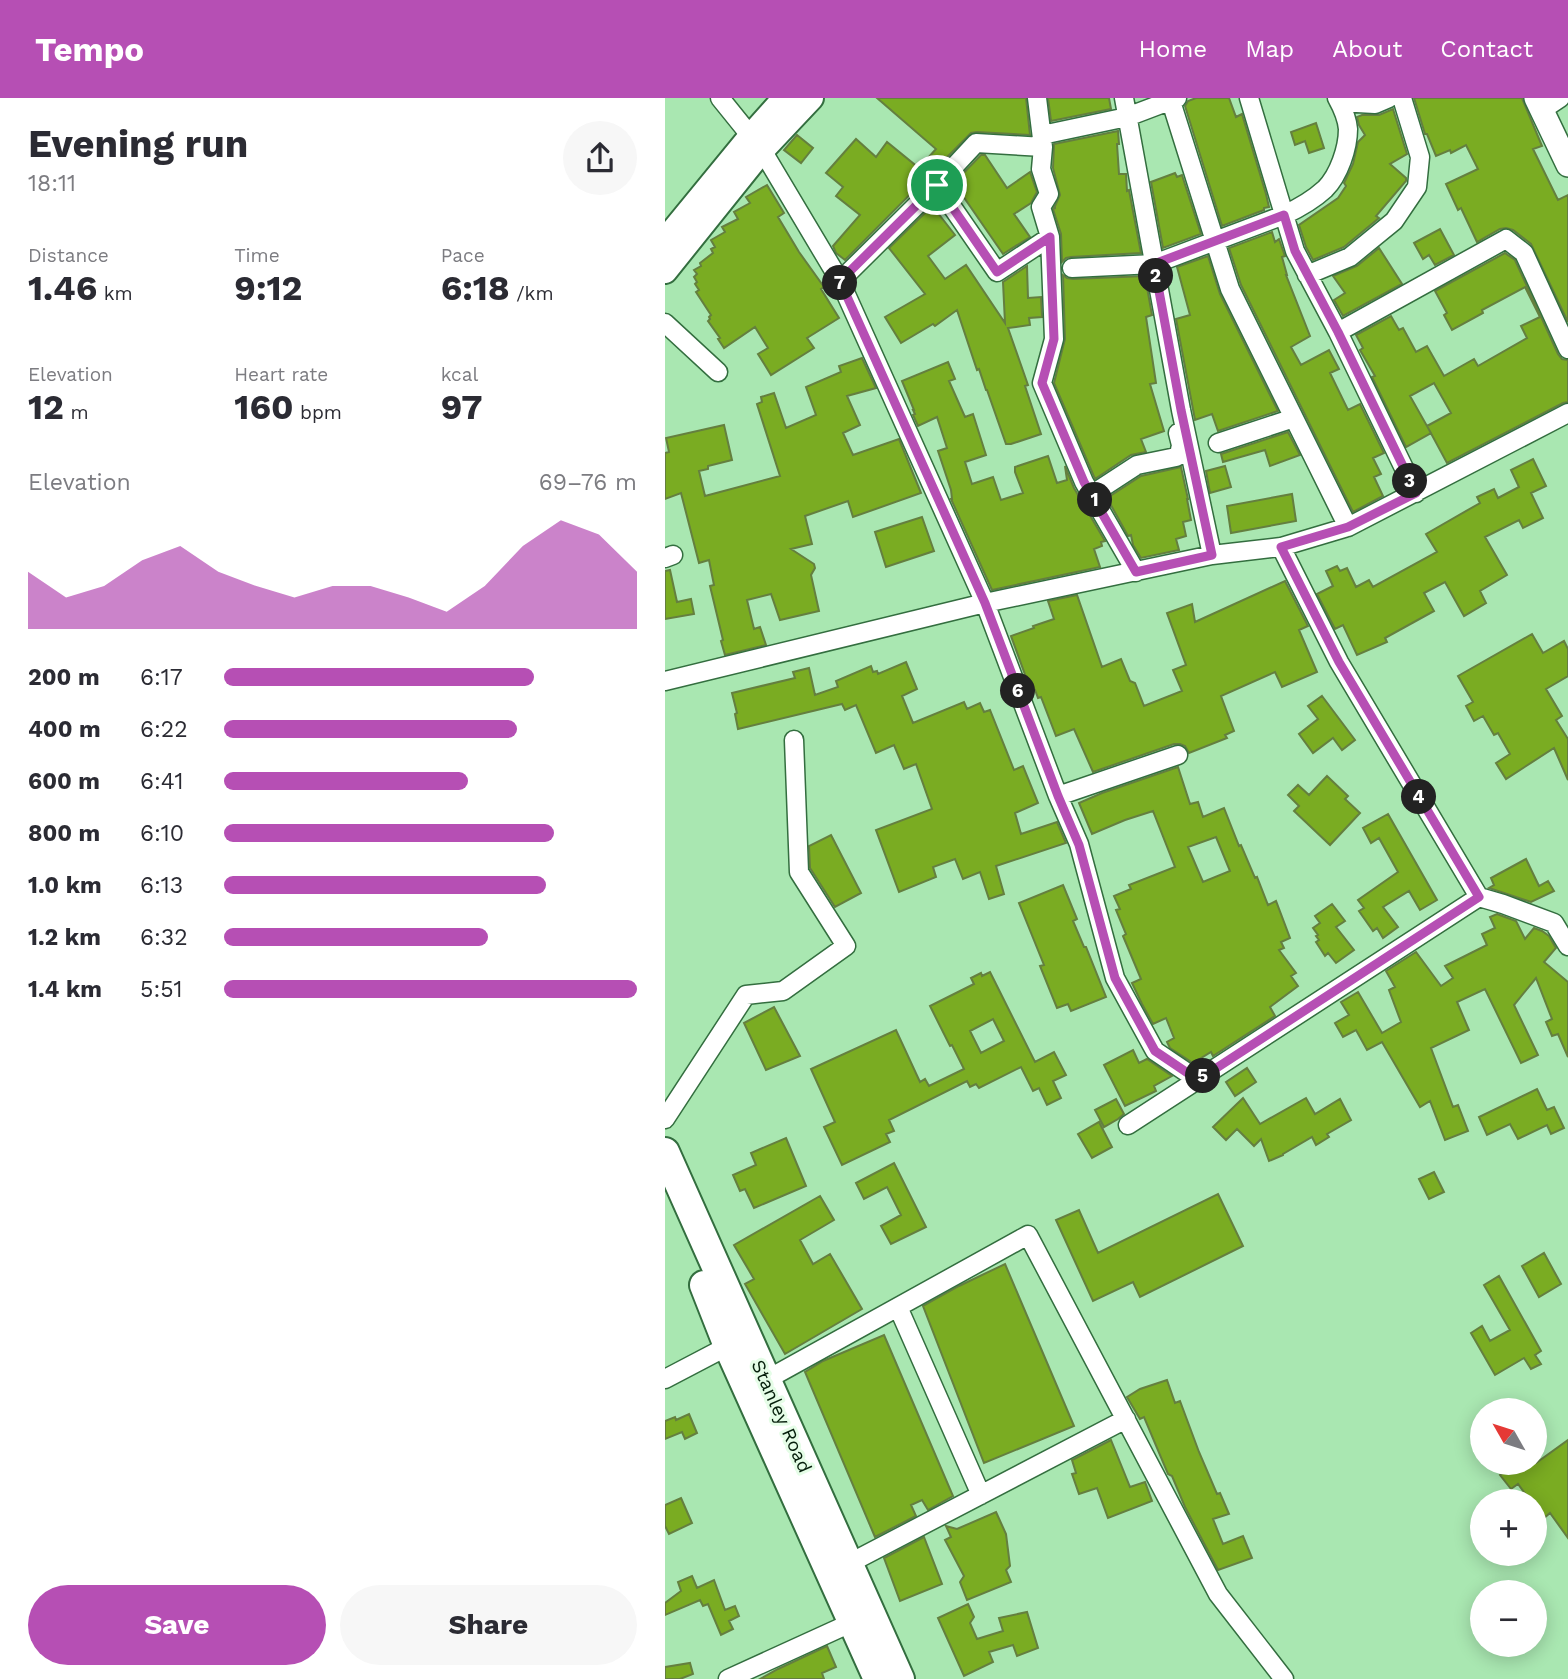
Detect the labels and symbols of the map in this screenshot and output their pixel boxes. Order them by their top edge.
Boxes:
pin [907,155,967,215]
pin: 2 [1139,258,1173,294]
pin: 7 [823,266,857,300]
pin: 3 [1393,464,1427,498]
pin: 1 [1077,482,1113,518]
pin: 6 [1001,674,1035,708]
pin: 4 [1401,780,1437,814]
pin: 5 [1185,1058,1221,1094]
street label: Stanley Road [746,1356,817,1476]
north arrow [1470,1398,1547,1475]

